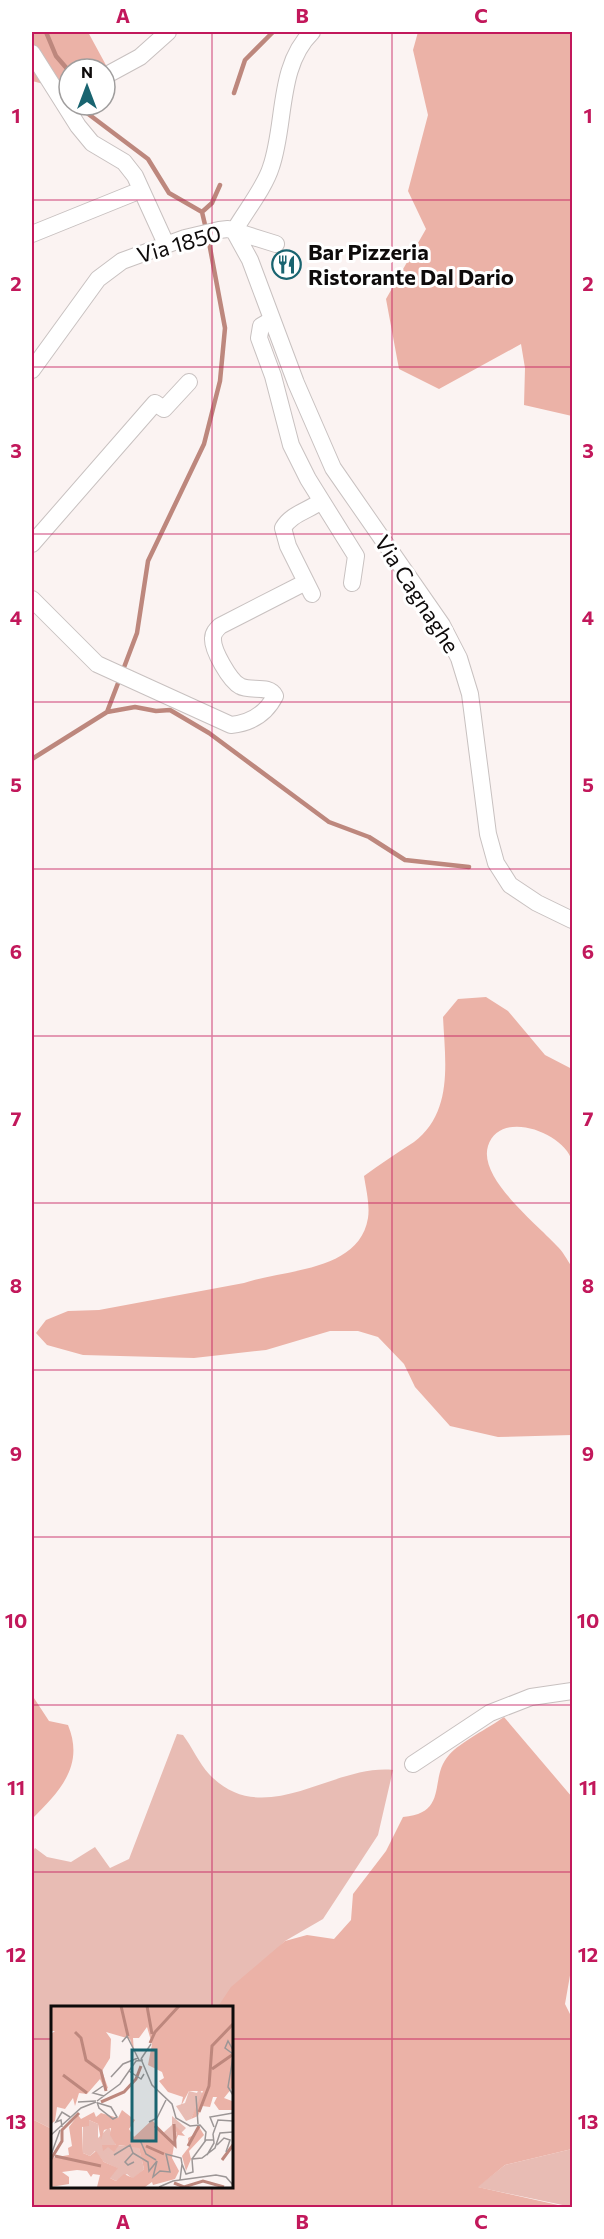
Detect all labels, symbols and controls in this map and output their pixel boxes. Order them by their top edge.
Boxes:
text: A [116,3,130,27]
text: B [295,3,309,27]
text: C [474,3,488,27]
north arrow [57,57,117,117]
text: N [81,62,93,81]
text: 1 [11,103,21,127]
text: 1 [583,103,593,127]
street label: Via 1850 [134,219,224,268]
place label: Bar Pizzeria Ristorante Dal Dario [308,238,514,290]
restaurant icon: Bar Pizzeria Ristorante Dal Dario [271,249,303,281]
text: 2 [10,271,22,295]
text: 2 [582,271,594,295]
text: 3 [10,438,22,462]
text: 3 [582,438,594,462]
street label: Via Cagnaghe [369,530,466,658]
text: 4 [10,605,22,629]
text: 4 [582,605,594,629]
text: 5 [10,772,22,796]
text: 5 [582,772,594,796]
text: 6 [10,939,22,963]
text: 6 [582,939,594,963]
text: 7 [11,1106,22,1130]
text: 7 [583,1106,594,1130]
text: 8 [10,1273,22,1297]
text: 8 [582,1273,594,1297]
text: 9 [10,1441,22,1465]
text: 9 [582,1441,594,1465]
text: 10 [5,1608,27,1632]
text: 10 [577,1608,599,1632]
text: 11 [7,1775,25,1799]
text: 11 [579,1775,597,1799]
text: 12 [6,1942,26,1966]
text: 12 [578,1942,598,1966]
inset map [51,2006,232,2188]
text: 13 [6,2109,26,2133]
text: 13 [578,2109,598,2133]
text: A [116,2209,130,2233]
text: B [295,2209,309,2233]
text: C [474,2209,488,2233]

